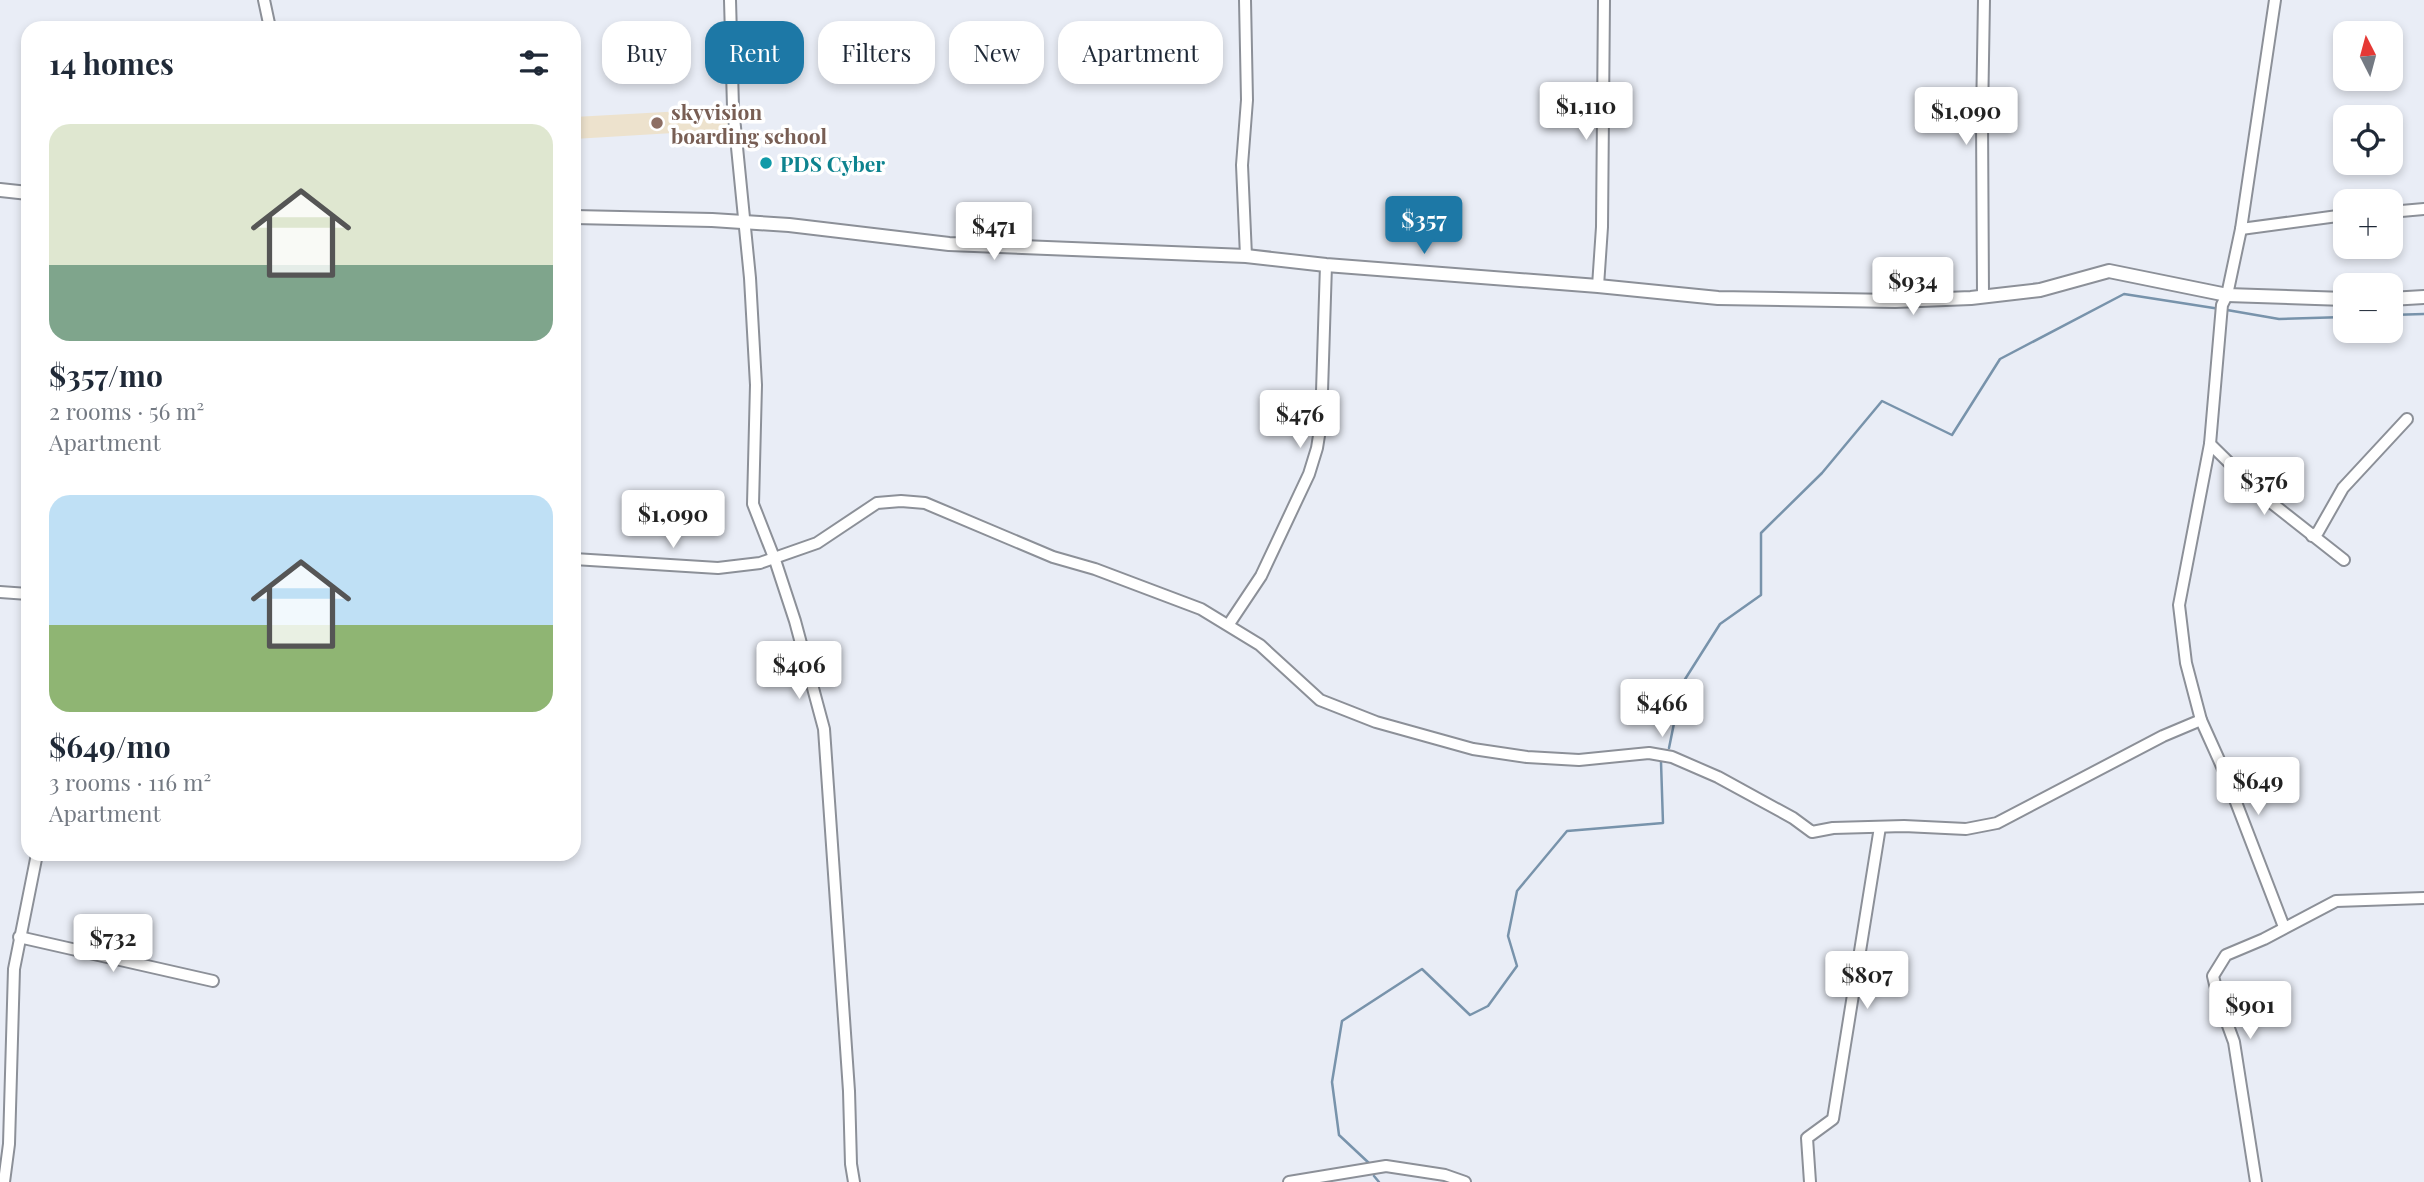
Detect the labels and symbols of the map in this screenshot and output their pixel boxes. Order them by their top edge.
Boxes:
north arrow [2333,21,2403,91]
pin: $1,110 [1529,82,1643,142]
pin: $1,090 [1909,88,2023,147]
place label: skyvision boarding school [671,97,827,149]
marker: skyvision boarding school [649,115,665,131]
place label: PDS Cyber [780,149,885,177]
marker: PDS Cyber [758,155,774,171]
pin: $357 [1383,196,1465,256]
pin: $471 [953,202,1035,262]
pin: $934 [1872,258,1954,317]
pin: $476 [1259,391,1341,450]
pin: $376 [2223,458,2305,517]
pin: $1,090 [616,490,730,550]
pin: $406 [758,642,840,701]
pin: $466 [1621,680,1703,739]
pin: $649 [2217,758,2299,817]
pin: $732 [72,914,154,974]
pin: $807 [1826,951,1908,1011]
pin: $901 [2209,982,2291,1041]

